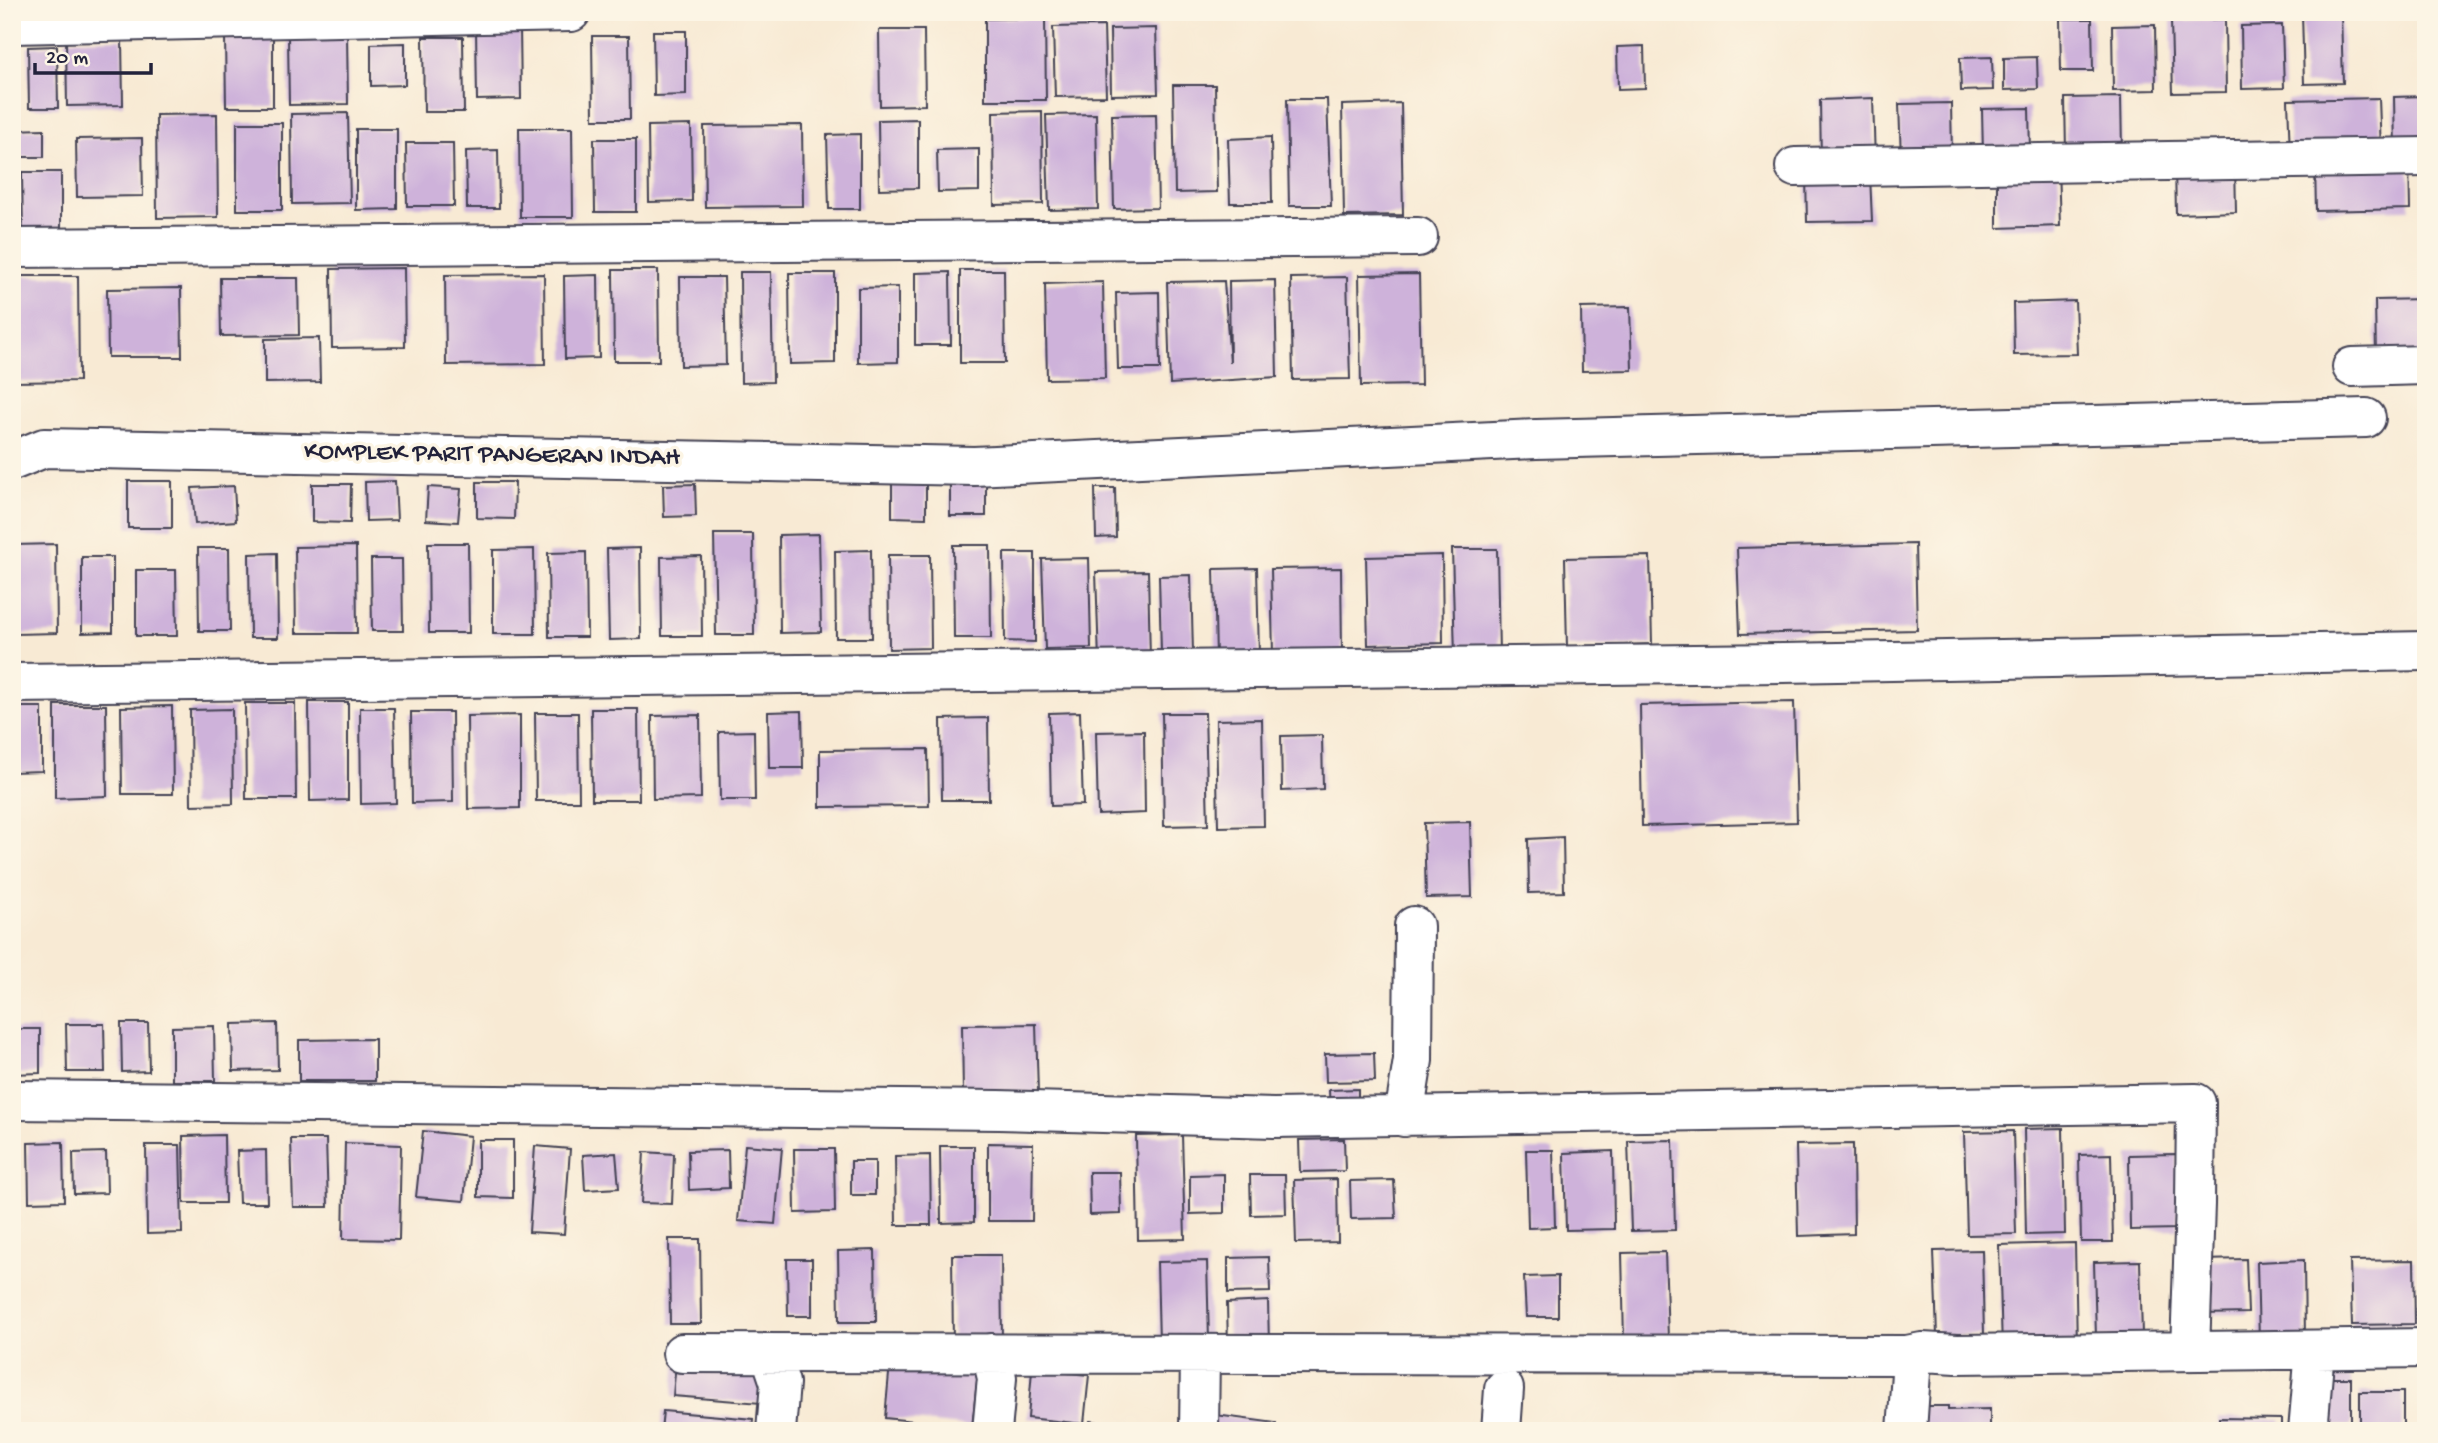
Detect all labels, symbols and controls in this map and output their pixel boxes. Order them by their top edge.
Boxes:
scale bar [35,32,150,76]
text: 20 m [46,47,88,72]
street label: KOMPLEK PARIT PANGERAN INDAH [304,437,680,475]

